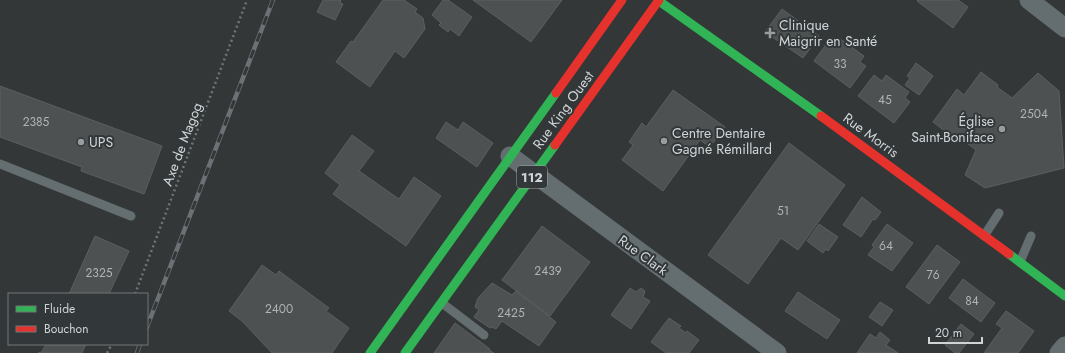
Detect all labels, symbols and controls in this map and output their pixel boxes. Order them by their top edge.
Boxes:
place label: Clinique Maigrir en Santé [779,15,877,51]
marker: Clinique Maigrir en Santé [764,27,776,39]
house number: 33 [833,55,847,73]
street label: Rue King Ouest [528,66,599,153]
house number: 45 [878,91,892,109]
street label: Axe de Magog [157,99,207,189]
house number: 2504 [1020,105,1048,123]
street label: Rue Morris [839,108,903,162]
place label: Église Saint-Boniface [911,111,994,147]
house number: 2385 [23,113,50,131]
place label: Centre Dentaire Gagné Rémillard [672,123,772,159]
marker: Église Saint-Boniface [997,124,1007,134]
place label: UPS [89,132,113,152]
marker: Centre Dentaire Gagné Rémillard [659,136,669,146]
marker: UPS [76,137,86,147]
road number: 112 [517,166,547,188]
house number: 51 [777,202,789,220]
street label: Rue Clark [614,230,673,280]
house number: 64 [879,237,893,255]
house number: 2439 [534,262,562,280]
house number: 2325 [86,264,113,282]
house number: 76 [926,266,940,284]
house number: 84 [965,292,979,310]
legend [8,293,148,345]
text: Fluide [44,300,75,318]
house number: 2400 [265,300,293,318]
house number: 2425 [497,304,525,322]
scale bar [929,319,982,345]
text: Bouchon [44,320,88,338]
text: 20 m [935,324,962,342]

